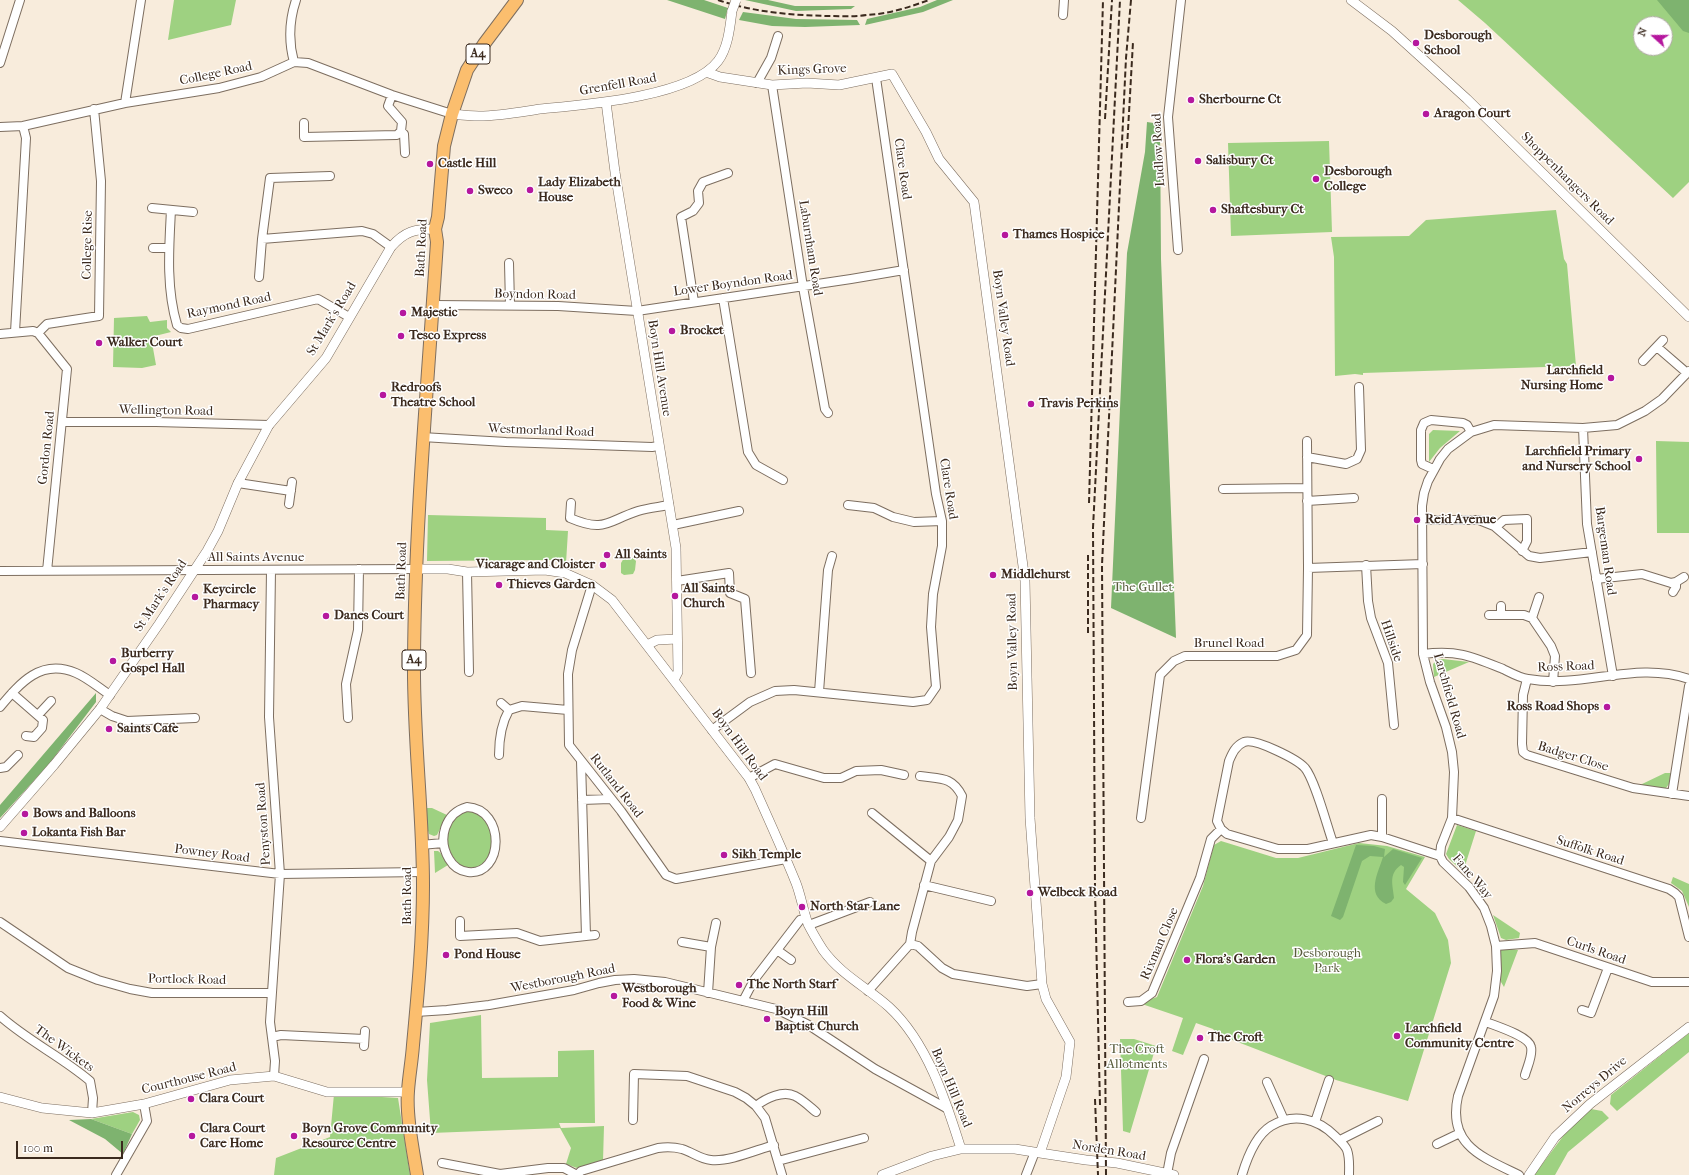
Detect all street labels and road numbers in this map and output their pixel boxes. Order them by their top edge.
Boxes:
road number: A4 [466,44,490,64]
street label: College Road [178,59,254,89]
street label: Kings Grove [777,61,847,79]
street label: Grenfell Road [578,71,658,99]
street label: Ludlow Road [1149,113,1169,187]
street label: Shoppenhangers Road [1517,129,1617,229]
street label: Clare Road [890,137,914,201]
street label: Laburnham Road [795,199,825,297]
street label: College Rise [80,210,96,280]
street label: Bath Road [413,219,431,277]
street label: Lower Boyndon Road [672,268,794,300]
street label: Boyn Valley Road [988,269,1018,367]
street label: St Mark's Road [304,279,360,359]
street label: Boyndon Road [494,286,576,304]
street label: Raymond Road [185,289,273,323]
street label: Boyn Hill Avenue [644,318,674,418]
street label: Wellington Road [119,402,213,420]
street label: Gordon Road [35,410,59,486]
street label: Westmorland Road [488,421,594,441]
street label: Clare Road [935,457,961,521]
street label: Bargeman Road [1591,506,1619,596]
street label: Bath Road [393,542,411,600]
street label: All Saints Avenue [208,550,304,566]
street label: St Mark's Road [131,557,191,635]
street label: Boyn Valley Road [1004,593,1022,691]
street label: Hillside [1377,618,1405,664]
street label: Brunel Road [1194,636,1264,652]
road number: A4 [402,650,426,670]
street label: Larchfield Road [1429,651,1469,741]
street label: Ross Road [1537,658,1595,676]
street label: Boyn Hill Road [708,706,770,784]
street label: Badger Close [1536,739,1610,775]
street label: Rutland Road [586,751,646,821]
street label: Penyston Road [253,782,275,866]
street label: Suffolk Road [1554,833,1626,869]
street label: Powney Road [173,842,251,866]
street label: Fane Way [1449,851,1495,903]
street label: Bath Road [400,867,416,925]
street label: Rixman Close [1138,905,1182,983]
street label: Curls Road [1564,934,1628,968]
street label: Westborough Road [509,961,617,997]
street label: Portlock Road [148,972,226,988]
street label: The Wickets [31,1022,97,1076]
street label: Boyn Hill Road [927,1046,975,1130]
street label: Norreys Drive [1560,1053,1630,1117]
street label: Courthouse Road [140,1060,238,1098]
street label: Norden Road [1071,1137,1147,1165]

